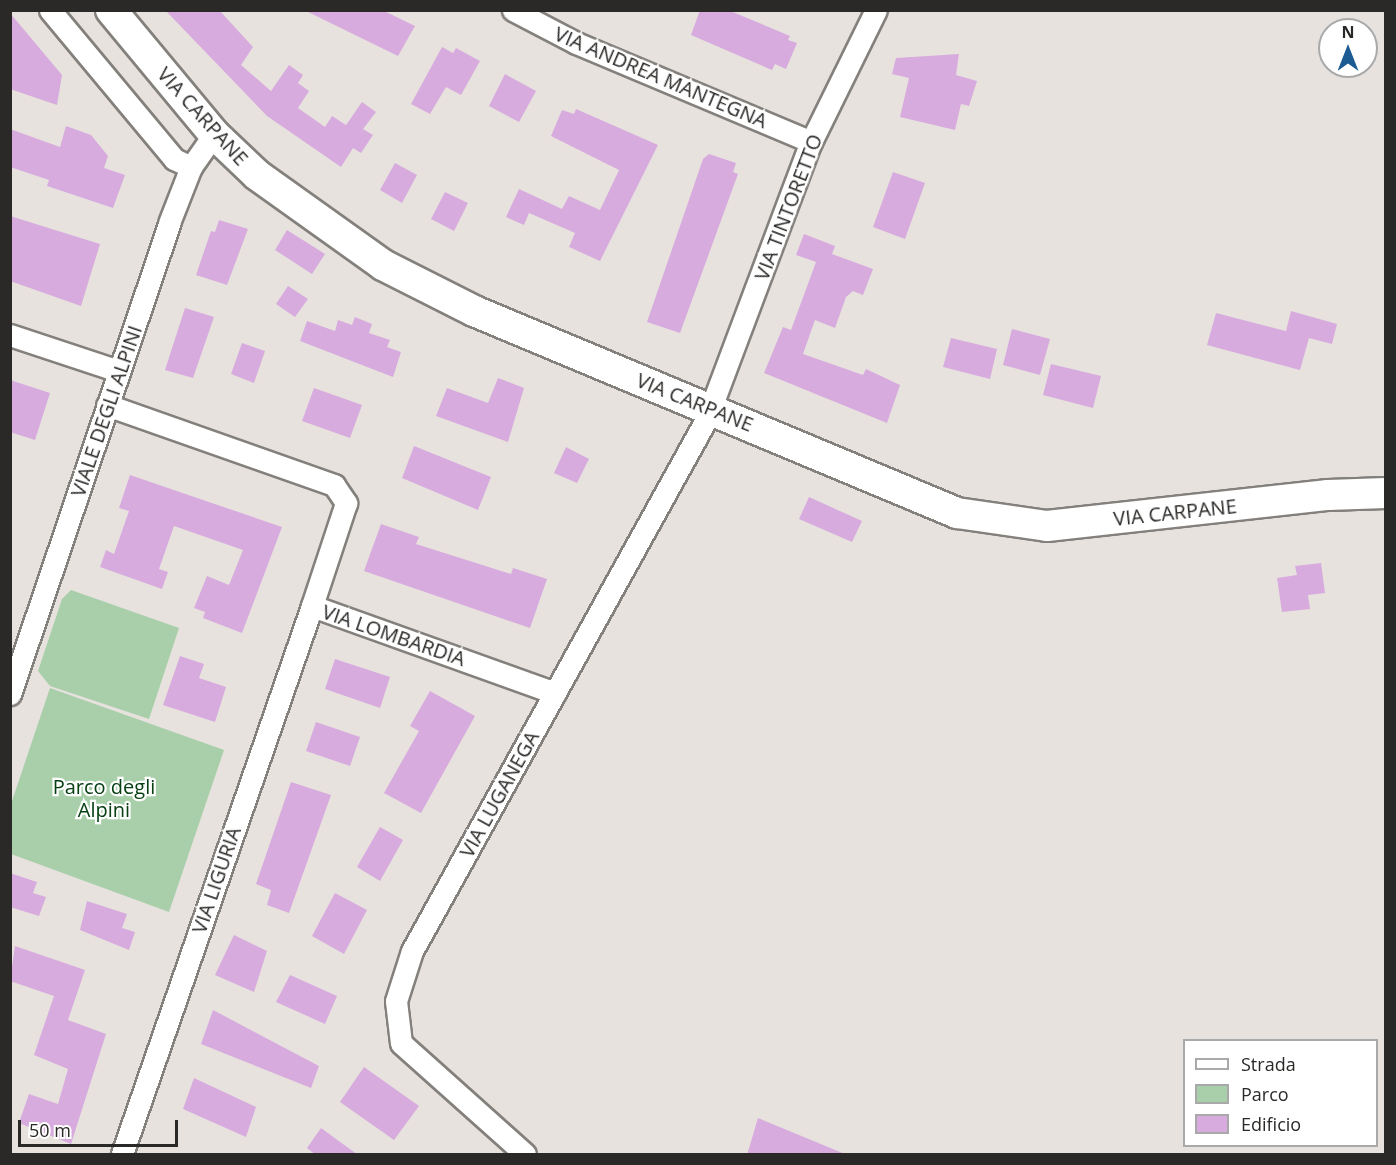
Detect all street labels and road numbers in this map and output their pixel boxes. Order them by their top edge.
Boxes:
street label: VIA ANDREA MANTEGNA [551,21,771,133]
street label: VIA CARPANE [153,62,253,170]
street label: VIA TINTORETTO [749,131,827,283]
street label: VIALE DEGLI ALPINI [65,322,147,500]
street label: VIA CARPANE [633,368,757,436]
street label: VIA CARPANE [1112,494,1238,530]
street label: VIA LOMBARDIA [319,599,469,671]
street label: VIA LUGANEGA [454,727,544,861]
street label: VIA LIGURIA [187,824,245,936]

